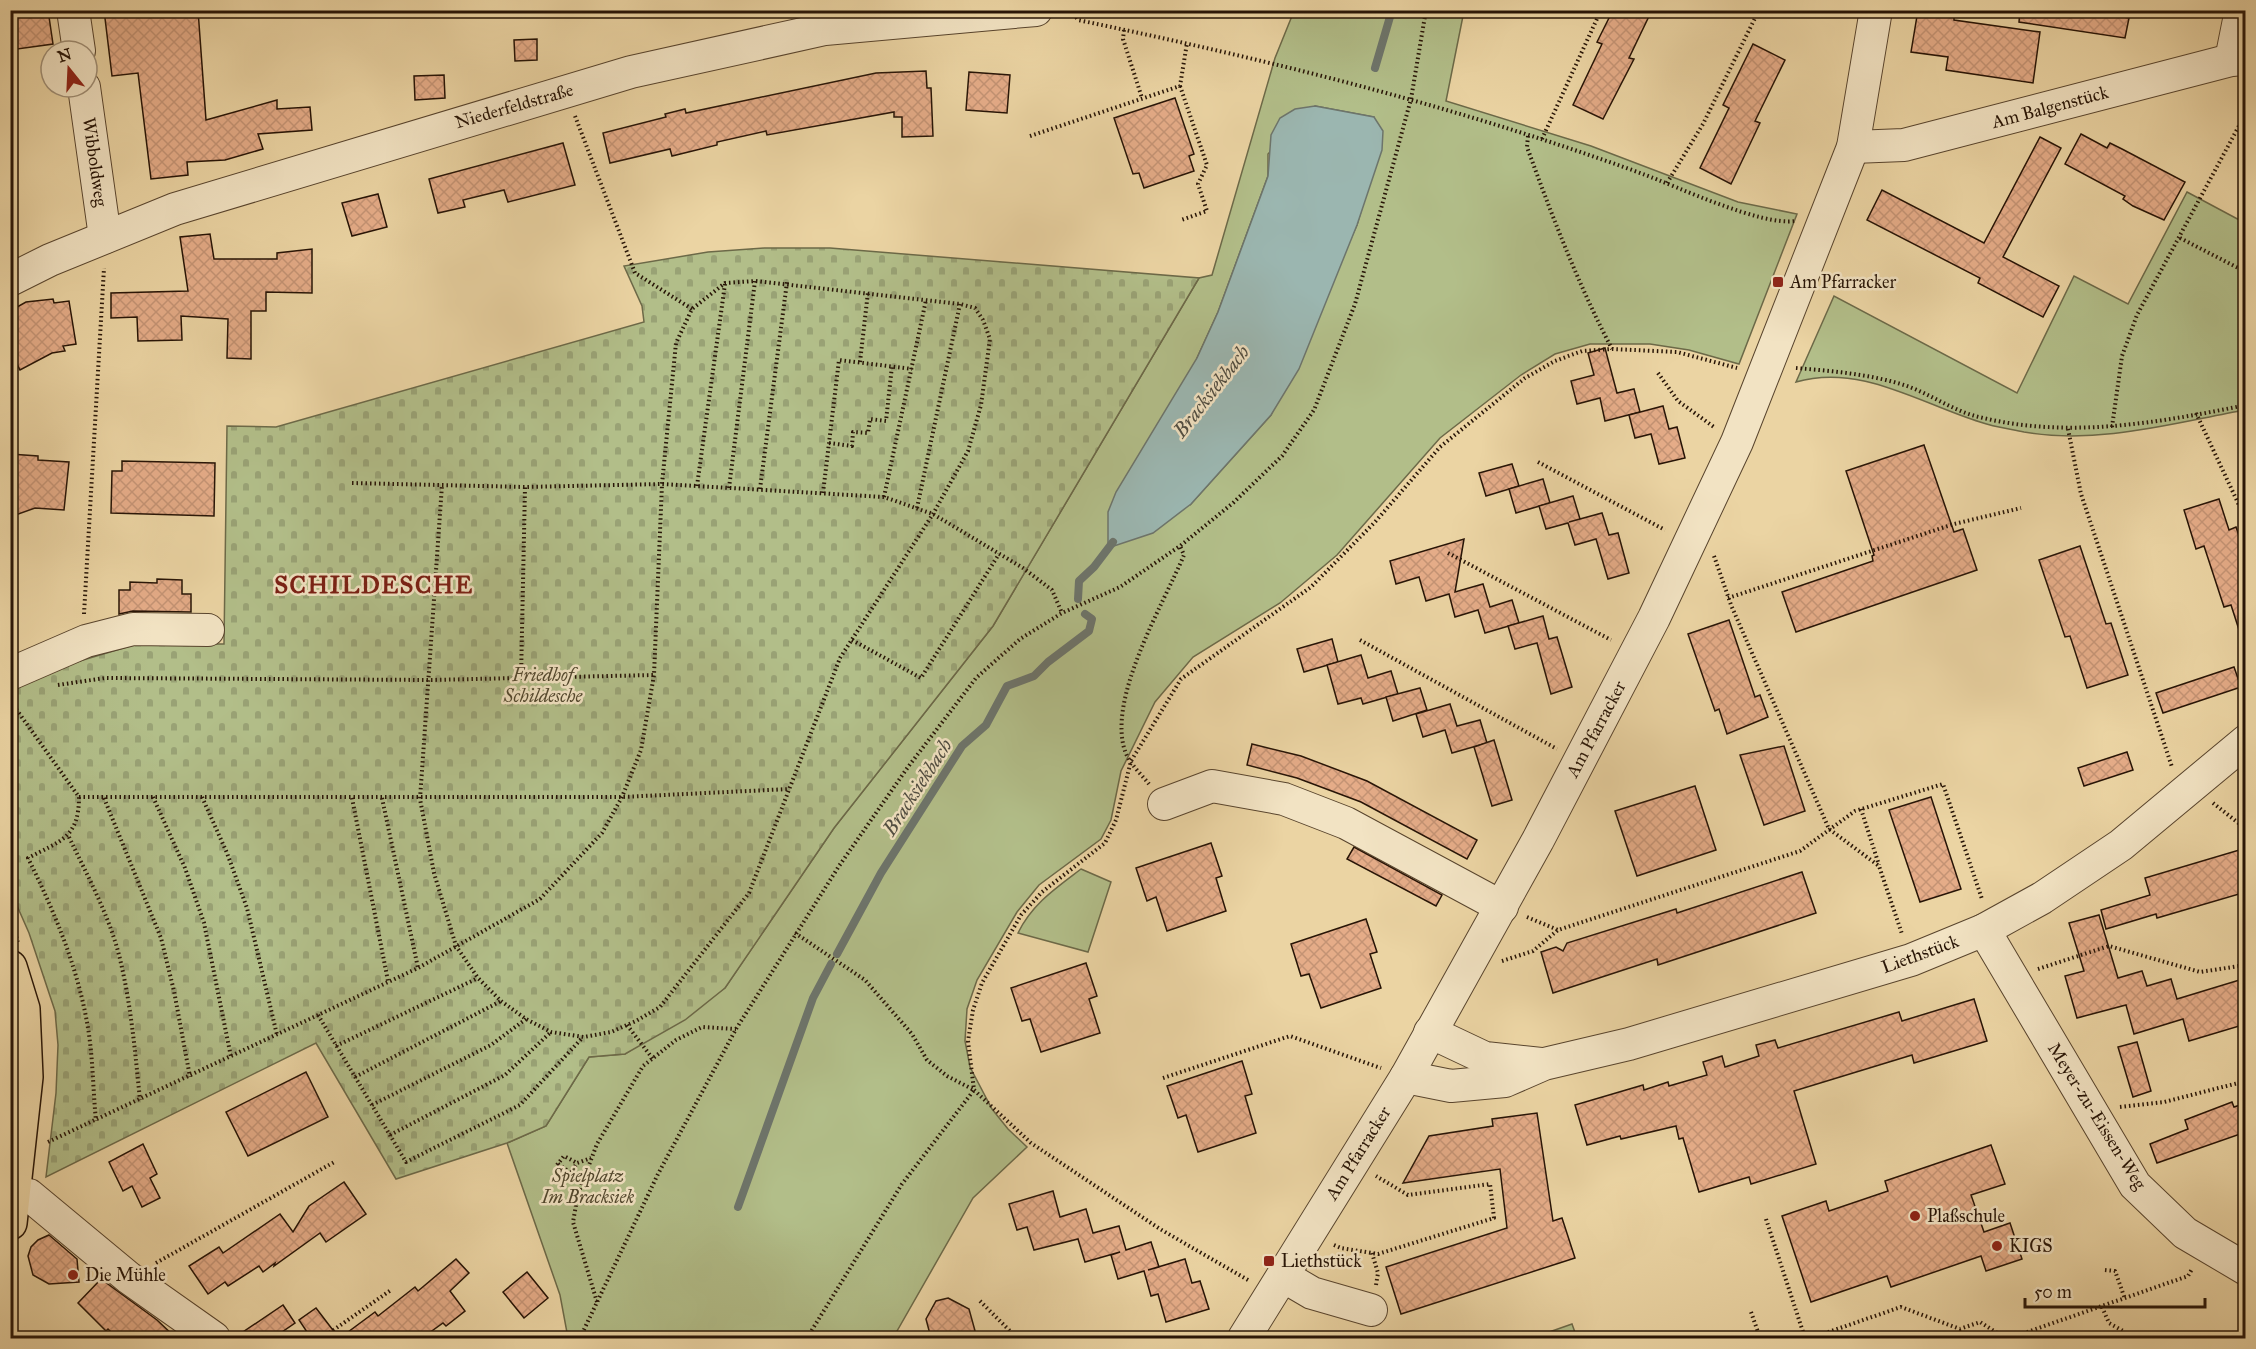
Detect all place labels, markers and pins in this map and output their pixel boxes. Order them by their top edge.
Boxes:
place label: Am Pfarracker [1789,271,1896,293]
marker: Am Pfarracker [1771,275,1785,289]
place label: Plaßschule [1927,1205,2005,1227]
marker: Plaßschule [1908,1209,1922,1223]
place label: KIGS [2009,1235,2053,1257]
marker: KIGS [1990,1239,2004,1253]
place label: Liethstück [1281,1250,1362,1272]
marker: Liethstück [1262,1254,1276,1268]
place label: Die Mühle [85,1264,166,1286]
marker: Die Mühle [66,1268,80,1282]

